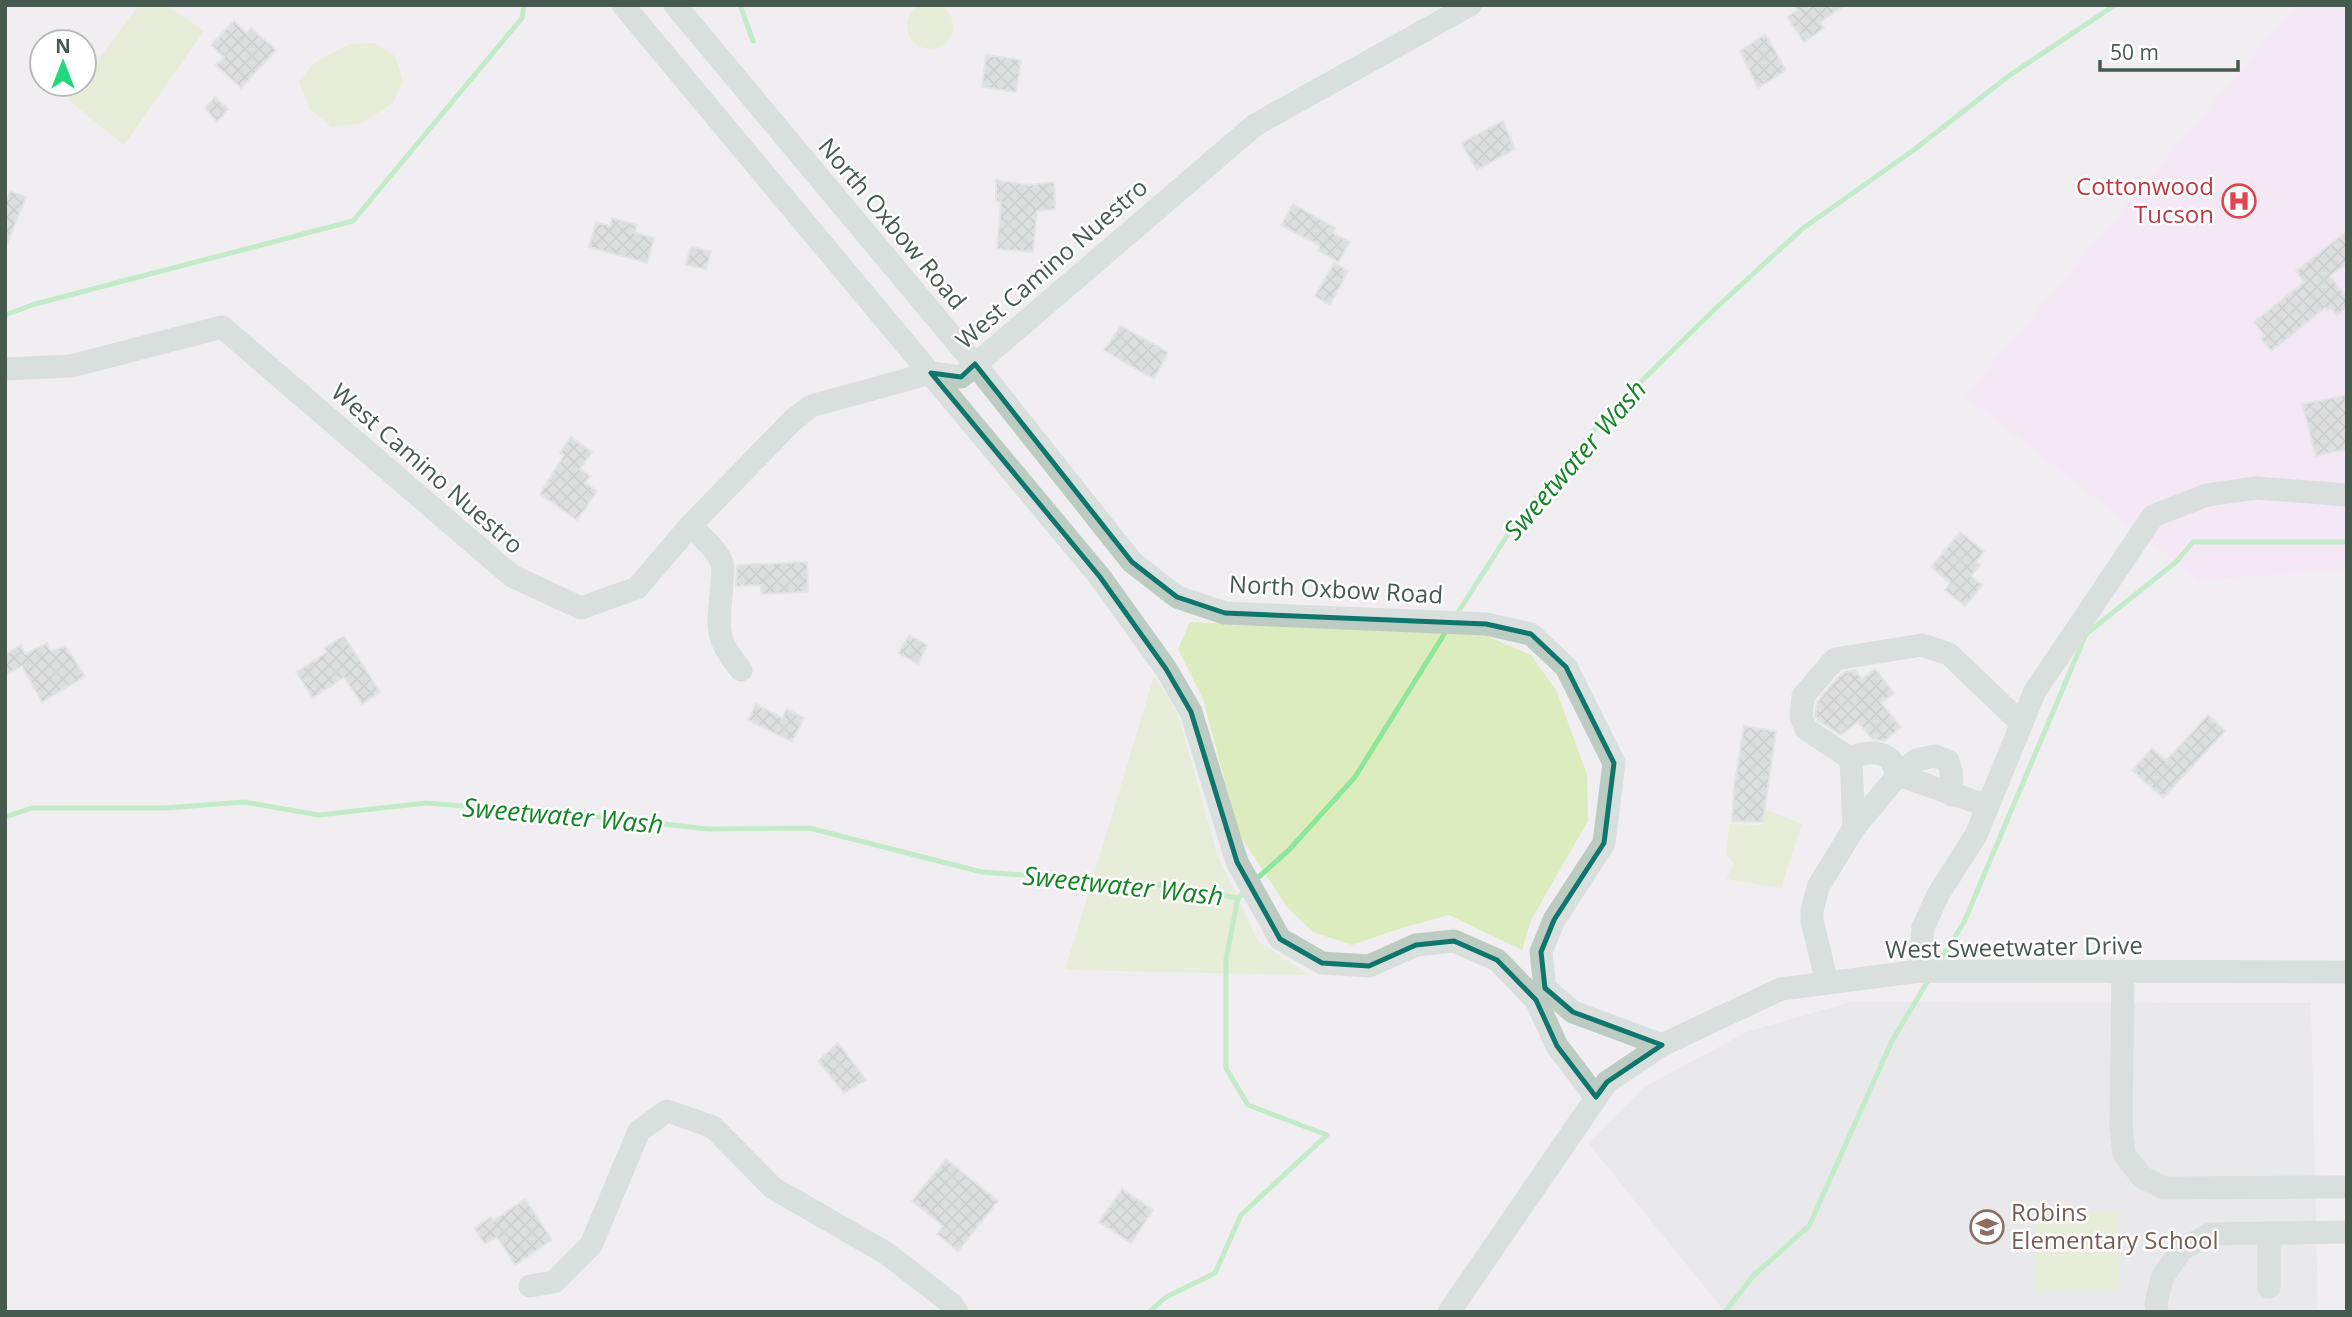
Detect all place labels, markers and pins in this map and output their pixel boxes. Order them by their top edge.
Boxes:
place label: Cottonwood Tucson [2076,169,2214,230]
hospital icon: Cottonwood Tucson [2220,182,2258,220]
place label: Robins Elementary School [2011,1195,2219,1256]
school or university icon: Robins Elementary School [1968,1208,2006,1246]

